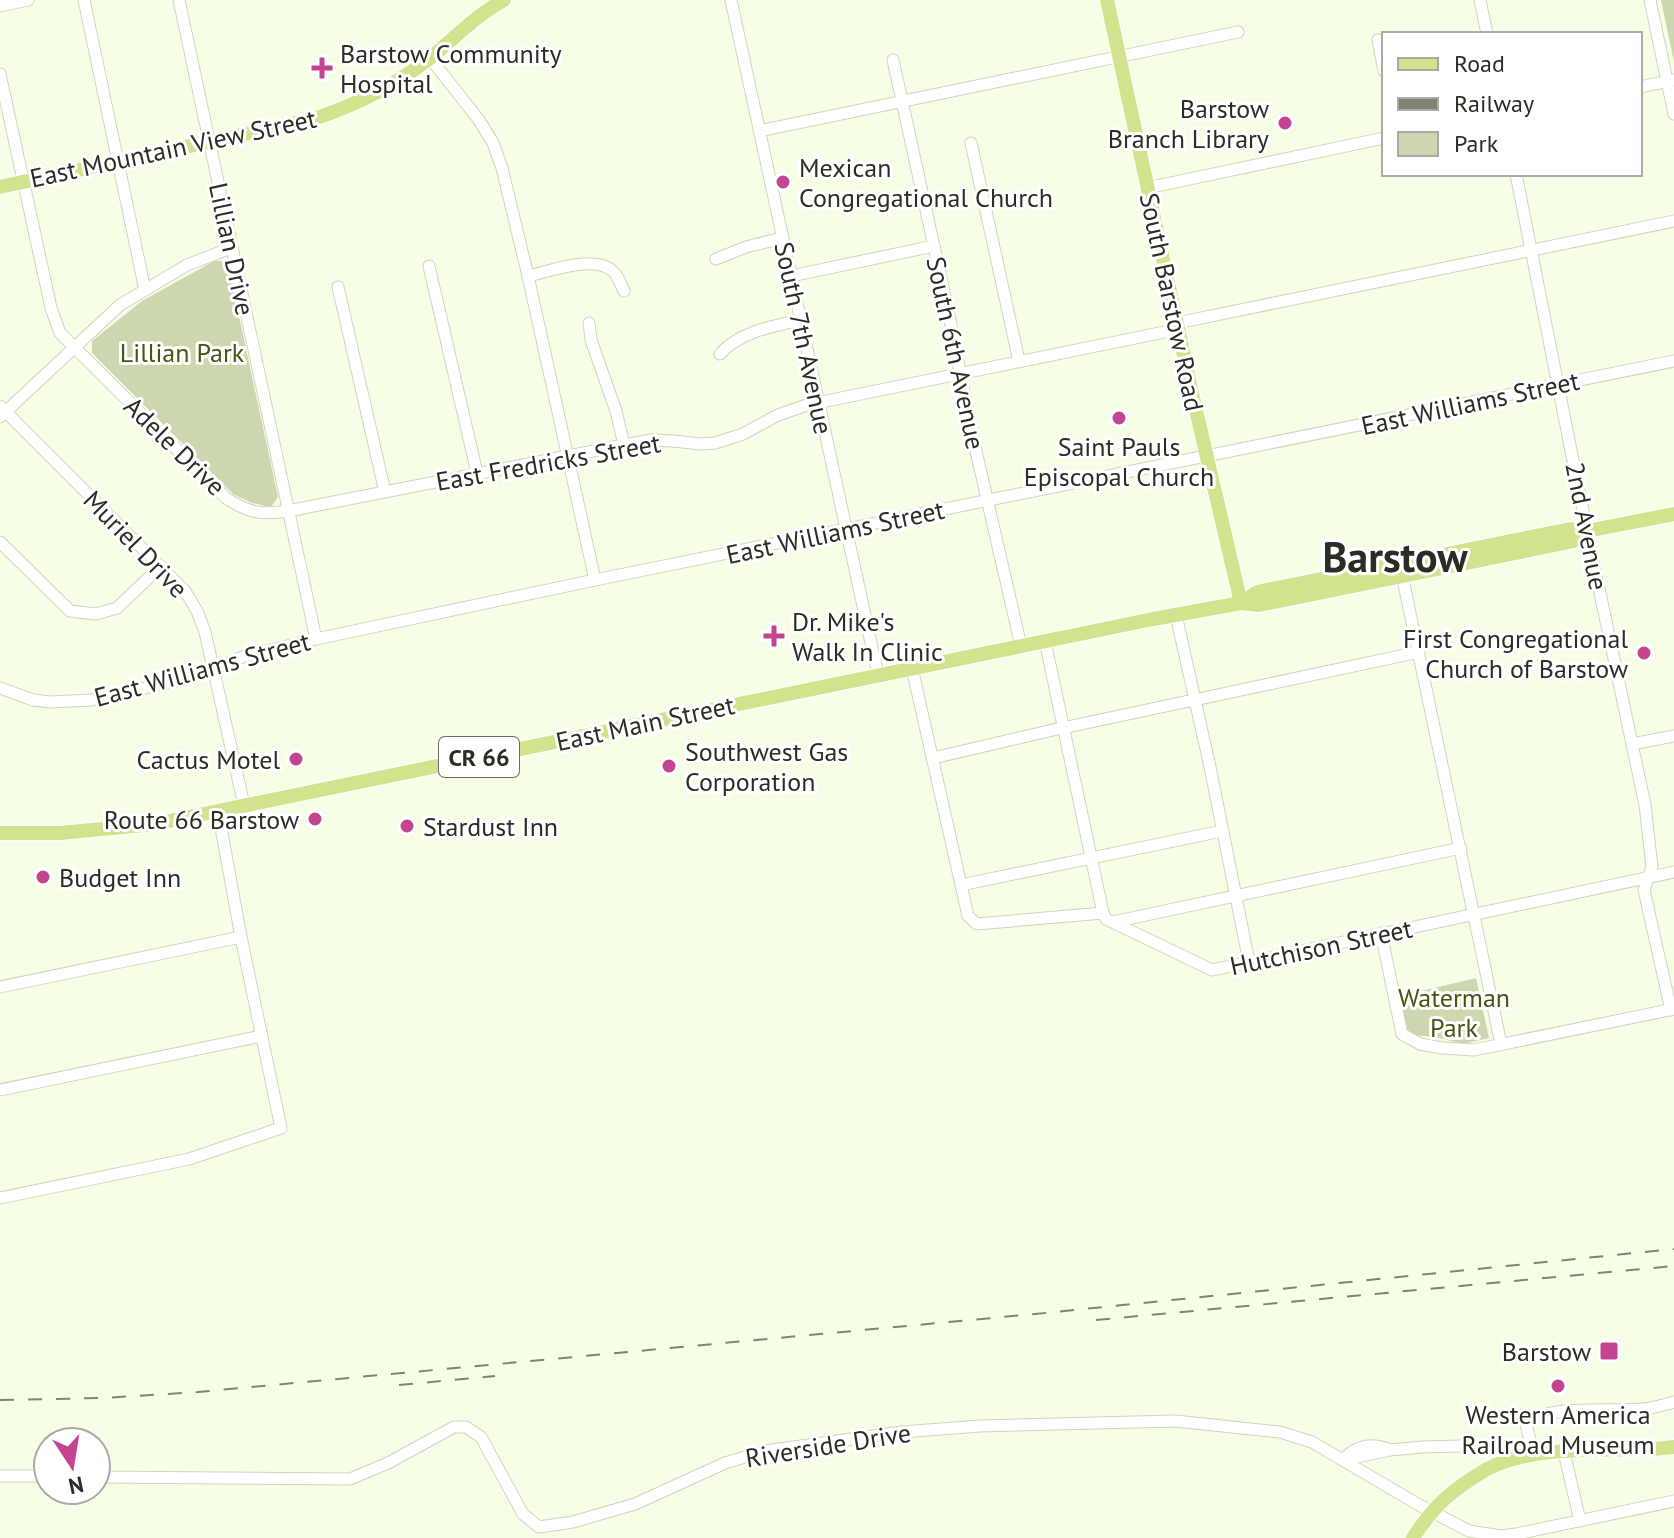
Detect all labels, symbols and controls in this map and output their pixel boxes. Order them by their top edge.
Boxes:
legend [1382,32,1642,176]
place label: Barstow Community Hospital [340,37,562,100]
text: Road [1454,48,1505,79]
marker: Barstow Community Hospital [311,57,333,79]
text: Railway [1454,88,1534,119]
place label: Barstow Branch Library [1108,92,1269,155]
street label: East Mountain View Street [27,101,319,194]
marker: Barstow Branch Library [1276,114,1294,132]
text: Park [1454,128,1499,159]
place label: Mexican Congregational Church [799,151,1053,214]
marker: Mexican Congregational Church [774,173,792,191]
street label: Lillian Drive [202,180,262,318]
street label: South Barstow Road [1133,190,1211,414]
street label: South 7th Avenue [768,239,840,437]
street label: South 6th Avenue [919,254,993,452]
park label: Lillian Park [120,336,245,369]
street label: East Williams Street [1358,364,1582,442]
street label: Adele Drive [117,390,233,502]
marker: Saint Pauls Episcopal Church [1110,409,1128,427]
street label: East Fredricks Street [433,426,663,498]
place label: Saint Pauls Episcopal Church [1024,430,1214,493]
street label: 2nd Avenue [1558,459,1616,593]
street label: Muriel Drive [77,483,195,605]
street label: East Williams Street [723,493,947,571]
district label: Barstow [1322,529,1468,584]
place label: Dr. Mike's Walk In Clinic [792,605,943,668]
place label: First Congregational Church of Barstow [1403,622,1628,685]
street label: East Williams Street [91,624,314,714]
marker: Dr. Mike's Walk In Clinic [763,625,785,647]
marker: First Congregational Church of Barstow [1635,644,1653,662]
street label: East Main Street [553,688,737,758]
place label: Southwest Gas Corporation [685,735,848,798]
road number: CR 66 [439,737,519,777]
place label: Cactus Motel [136,743,280,776]
marker: Cactus Motel [287,750,305,768]
marker: Southwest Gas Corporation [660,757,678,775]
place label: Route 66 Barstow [104,803,299,836]
marker: Route 66 Barstow [306,810,324,828]
place label: Stardust Inn [423,810,558,843]
marker: Stardust Inn [398,817,416,835]
place label: Budget Inn [59,861,181,894]
marker: Budget Inn [34,868,52,886]
street label: Hutchison Street [1227,912,1415,982]
park label: Waterman Park [1398,981,1510,1044]
place label: Barstow [1502,1335,1591,1368]
marker: Barstow [1598,1340,1620,1362]
marker: Western America Railroad Museum [1549,1377,1567,1395]
place label: Western America Railroad Museum [1461,1398,1655,1461]
street label: Riverside Drive [743,1416,913,1474]
north arrow [32,1426,112,1506]
text: N [66,1470,86,1501]

